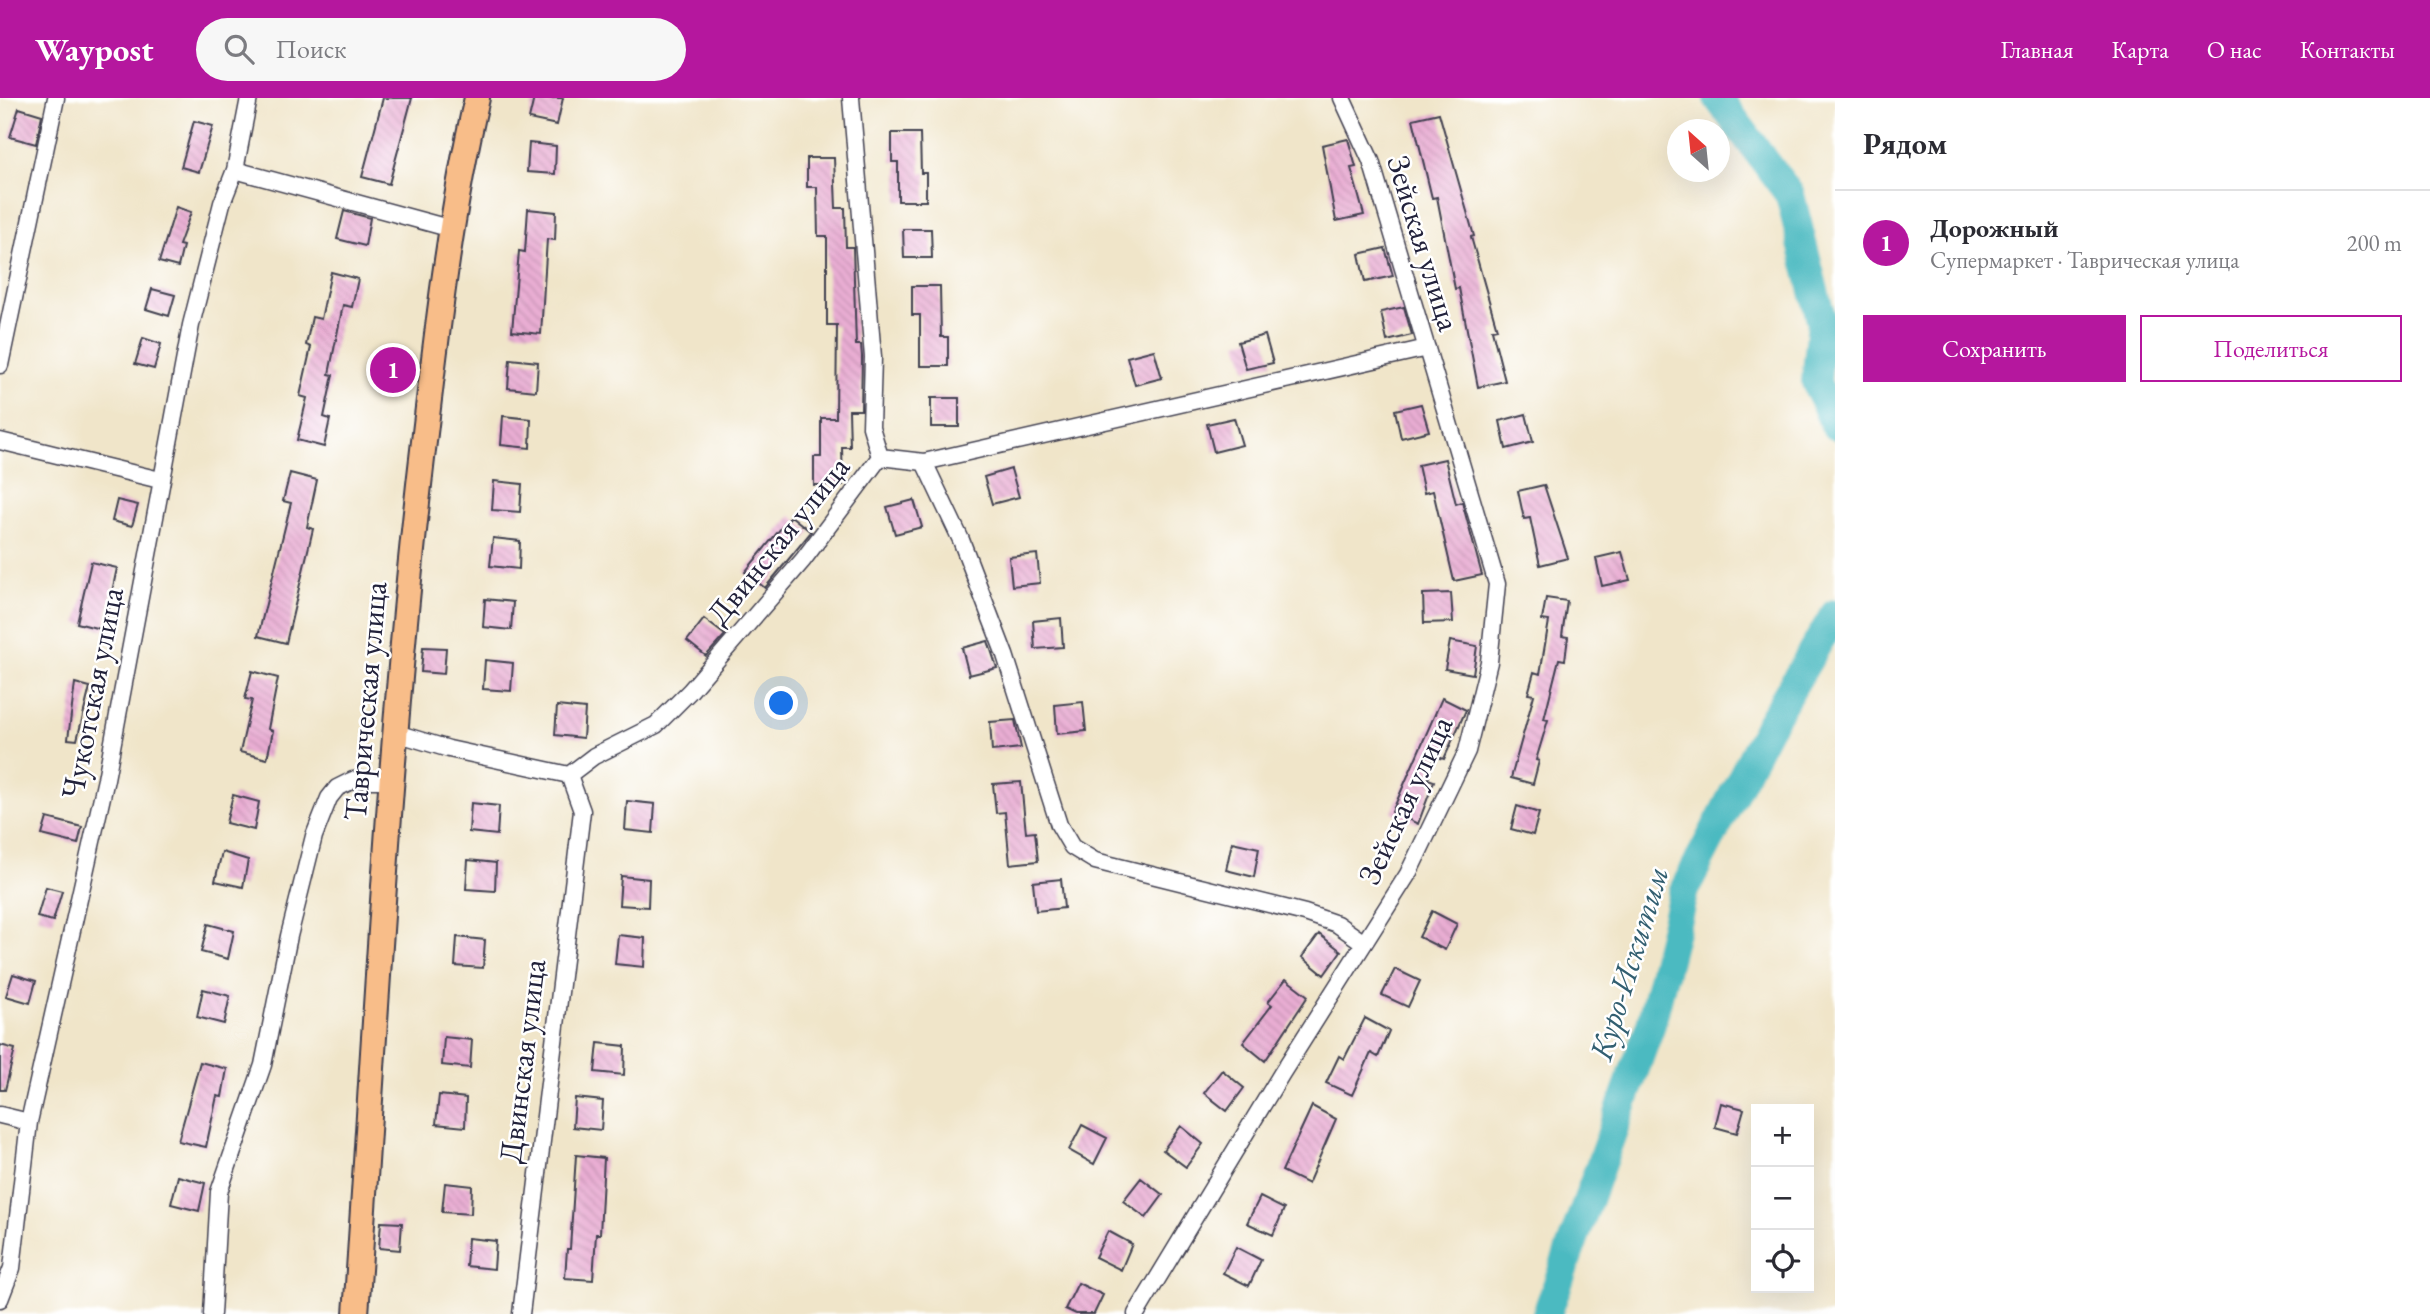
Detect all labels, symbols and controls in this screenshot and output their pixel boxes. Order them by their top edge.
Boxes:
search box [196,18,686,81]
text: Waypost [35,28,154,71]
icon: search [220,30,258,68]
text: Поиск [276,32,346,66]
text: Главная [2000,34,2074,65]
text: Карта [2112,34,2169,65]
text: О нас [2207,34,2262,65]
text: Контакты [2300,34,2395,65]
north arrow [1667,119,1730,182]
text: Рядом [1863,124,1947,163]
street label: Зейская улица [1377,150,1471,336]
text: Дорожный [1930,211,2059,245]
text: 1 [1880,228,1892,258]
text: 200 m [2346,228,2402,258]
text: Супермаркет · Таврическая улица [1930,245,2239,275]
button: Сохранить [1863,315,2126,382]
button: Поделиться [2140,315,2402,382]
pin: 1 [370,344,416,396]
street label: Двинская улица [697,447,859,633]
street label: Таврическая улица [334,579,396,822]
street label: Чукотская улица [51,583,133,802]
your location [764,686,798,720]
street label: Зейская улица [1348,709,1462,891]
water label: Куро-Искитим [1578,861,1678,1066]
street label: Двинская улица [489,956,555,1165]
map controls [1751,1104,1814,1293]
button: + [1751,1104,1814,1167]
button: − [1751,1167,1814,1230]
button: locate [1751,1230,1814,1293]

